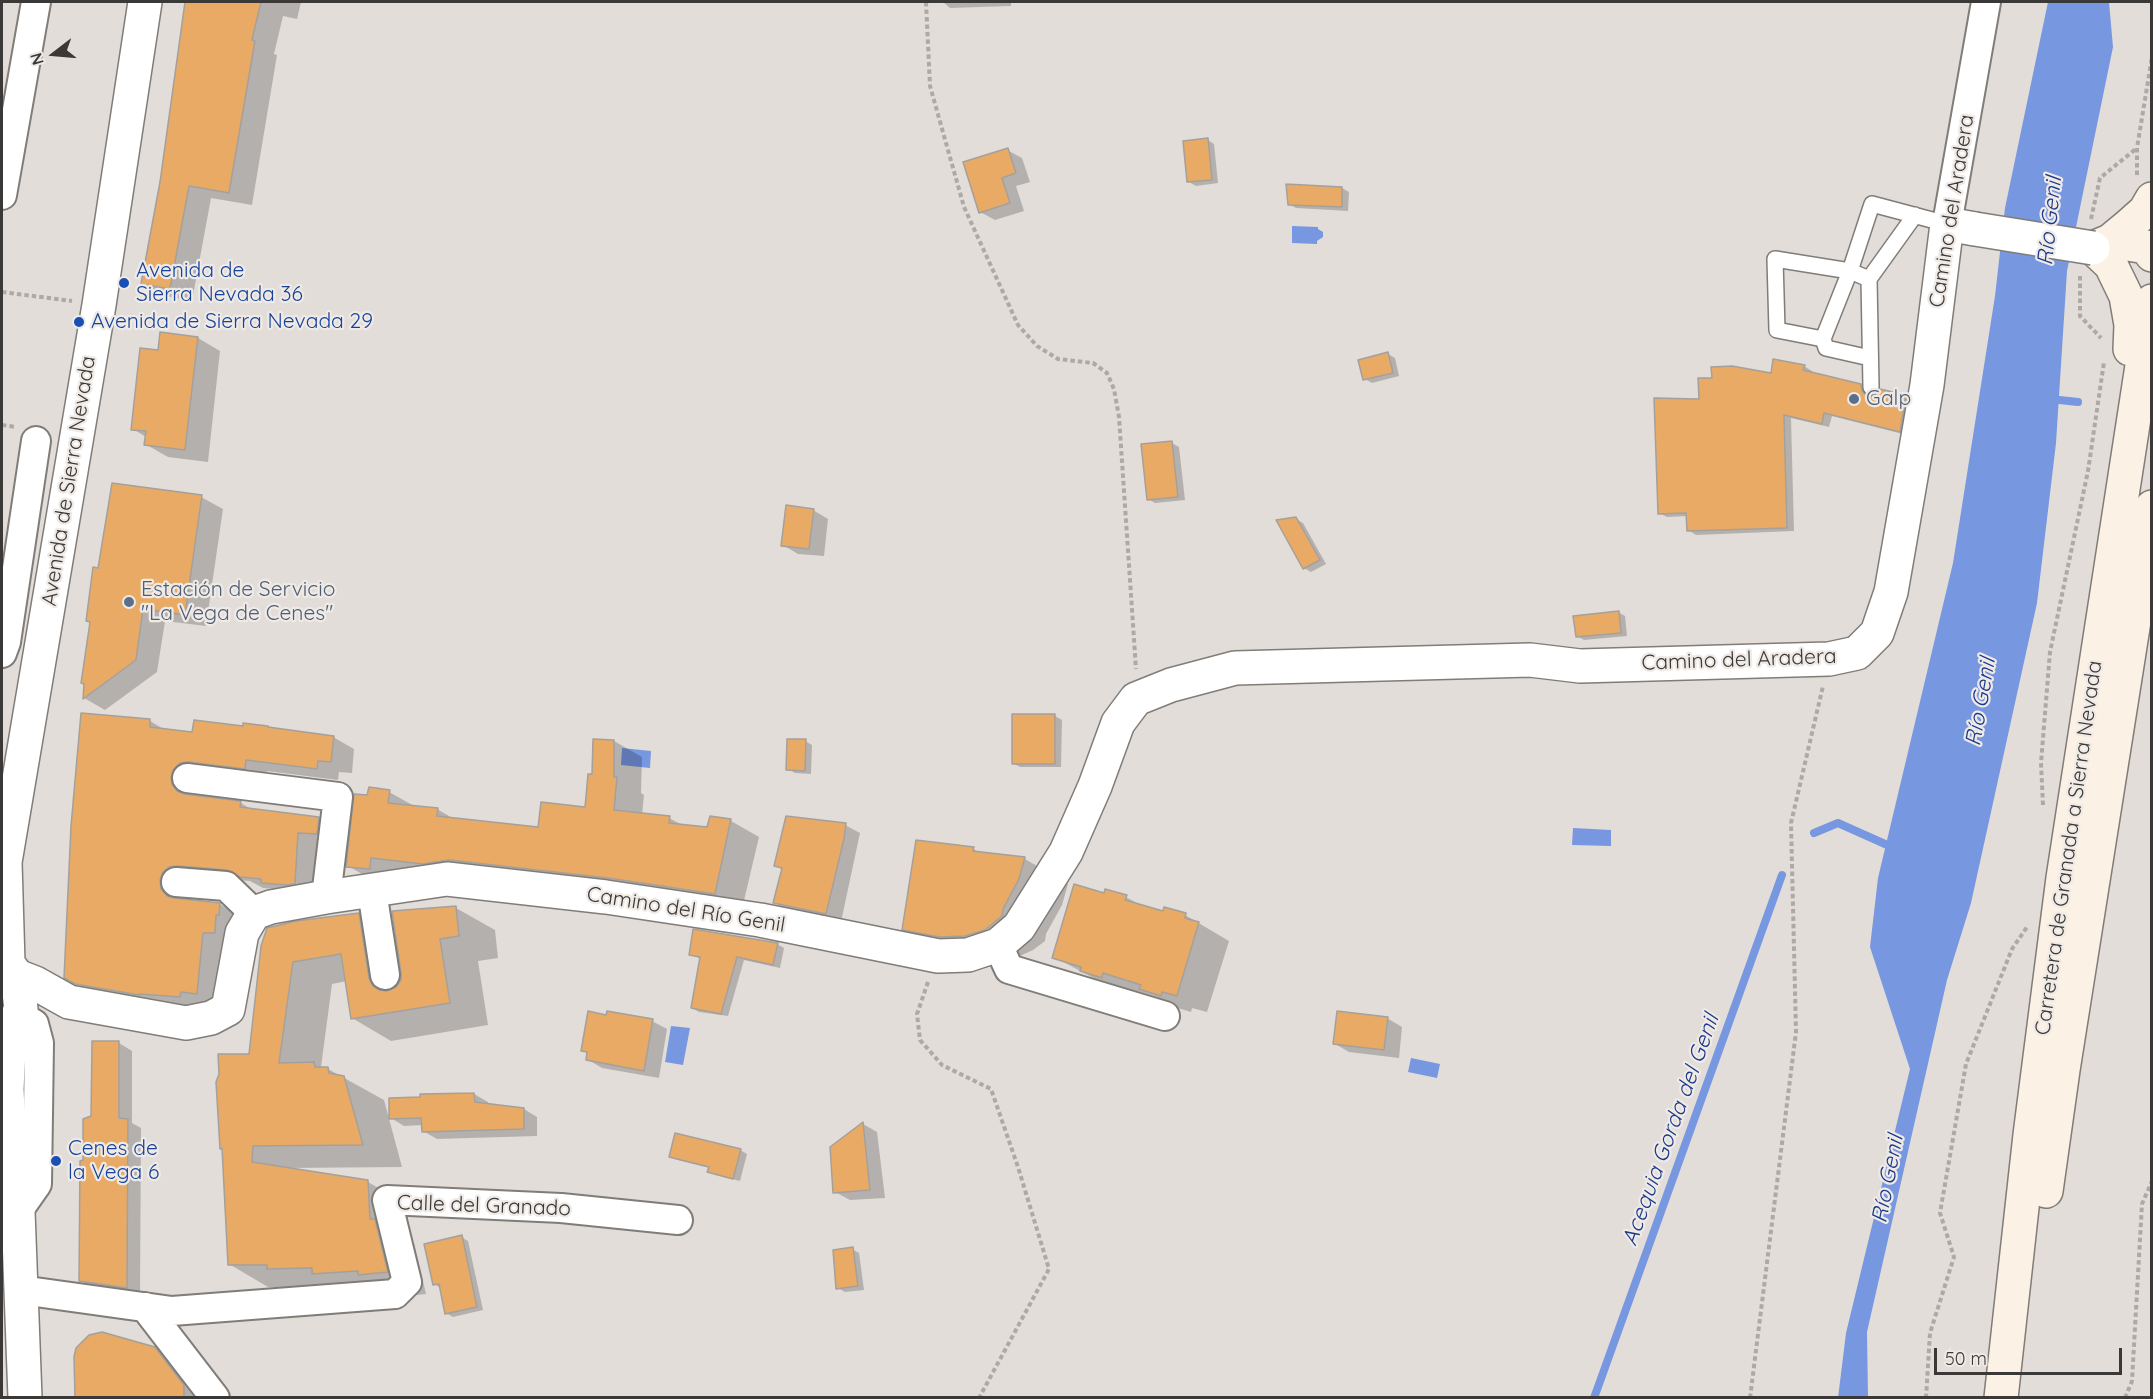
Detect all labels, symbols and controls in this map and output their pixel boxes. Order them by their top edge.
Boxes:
north arrow [24,24,84,84]
text: N [25,51,48,67]
street label: Camino del Aradera [1924,113,1980,309]
water label: Río Genil [2032,175,2068,267]
place label: Avenida de Sierra Nevada 36 [136,258,303,308]
marker: Avenida de Sierra Nevada 36 [117,276,131,290]
place label: Avenida de Sierra Nevada 29 [91,309,373,335]
marker: Avenida de Sierra Nevada 29 [72,315,86,329]
street label: Avenida de Sierra Nevada [37,354,101,608]
place label: Galp [1866,386,1911,412]
marker: Galp [1847,392,1861,406]
place label: Estación de Servicio "La Vega de Cenes" [141,577,335,627]
marker: Estación de Servicio "La Vega de Cenes" [122,595,136,609]
street label: Camino del Aradera [1641,644,1837,676]
water label: Río Genil [1960,656,2002,748]
street label: Carretera de Granada a Sierra Nevada [2030,659,2108,1037]
street label: Camino del Río Genil [585,882,787,938]
water label: Acequia Gorda del Genil [1617,1011,1725,1249]
water label: Río Genil [1867,1133,1909,1225]
place label: Cenes de la Vega 6 [68,1136,159,1186]
marker: Cenes de la Vega 6 [49,1154,63,1168]
street label: Calle del Granado [397,1190,571,1222]
scale bar [1937,1336,2124,1374]
text: 50 m [1945,1347,1987,1370]

